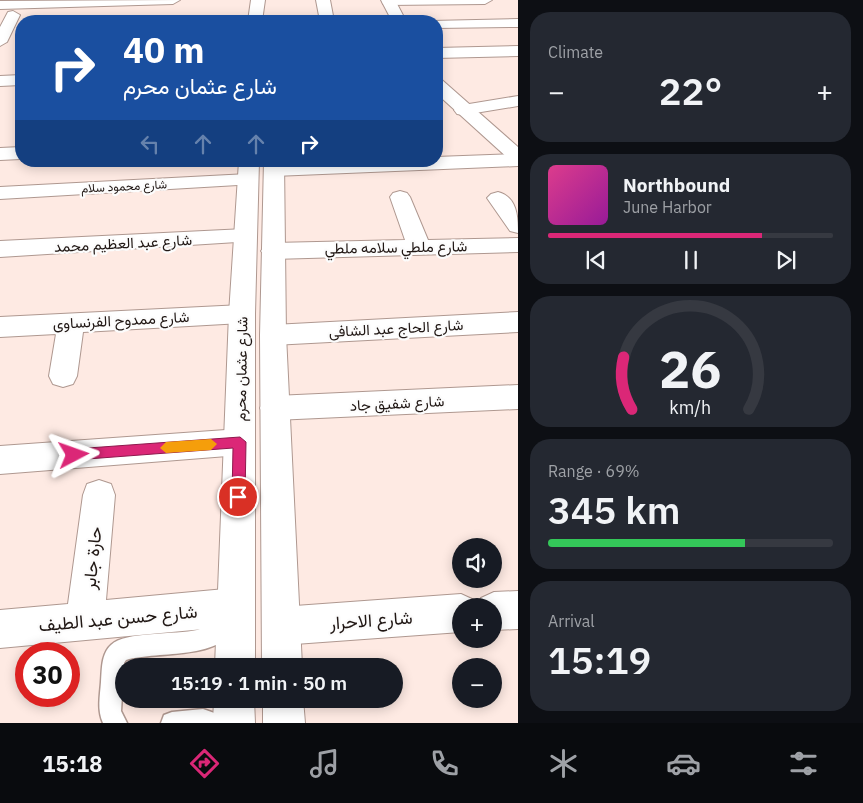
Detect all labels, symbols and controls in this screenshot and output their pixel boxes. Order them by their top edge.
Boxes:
text: 40 m [123,27,205,73]
icon: right [40,35,105,100]
text: Climate [548,42,603,62]
text: 22° [659,66,722,115]
text: شارع عثمان محرم [123,71,277,100]
text: − [548,73,565,110]
text: + [816,73,833,110]
icon: left [136,130,164,158]
icon: ahead [189,130,217,158]
icon: ahead [242,130,270,158]
icon: right [295,130,323,158]
text: Northbound [623,173,730,197]
street label: شارع محمود سلام [81,176,168,198]
text: June Harbor [623,197,712,217]
street label: شارع عبد العظيم محمد [54,230,193,258]
street label: شارع ملطي سلامه ملطي [325,236,468,262]
icon: previous [582,246,610,274]
icon: pause [677,246,705,274]
icon: next [772,246,800,274]
street label: شارع ممدوح الفرنساوى [52,307,190,335]
street label: شارع الحاج عبد الشافى [328,315,464,343]
street label: شارع عثمان محرم [231,316,253,422]
text: 26 [659,335,722,402]
street label: شارع شفيق جاد [349,391,445,417]
text: km/h [670,396,712,419]
position arrow [47,428,99,480]
text: Range · 69% [548,461,640,481]
pin [217,476,259,518]
icon: arrive [224,483,252,511]
text: 345 km [548,485,680,534]
street label: حارة جابر [77,525,107,592]
map controls [452,538,502,708]
button: sound [452,538,502,588]
button: + [452,598,502,648]
street label: شارع حسن عبد الطيف [38,600,198,637]
street label: شارع الاحرار [328,606,413,635]
text: Arrival [548,611,595,631]
text: 15:19 [548,635,651,684]
speed limit sign: 30 [15,642,80,707]
button: − [452,658,502,708]
text: 15:19 · 1 min · 50 m [171,671,347,695]
icon: directions [187,746,222,781]
icon: music [307,746,342,781]
icon: phone [427,746,462,781]
icon: climate [546,746,581,781]
icon: car [666,746,701,781]
icon: filters [786,746,821,781]
text: 15:18 [42,749,102,778]

